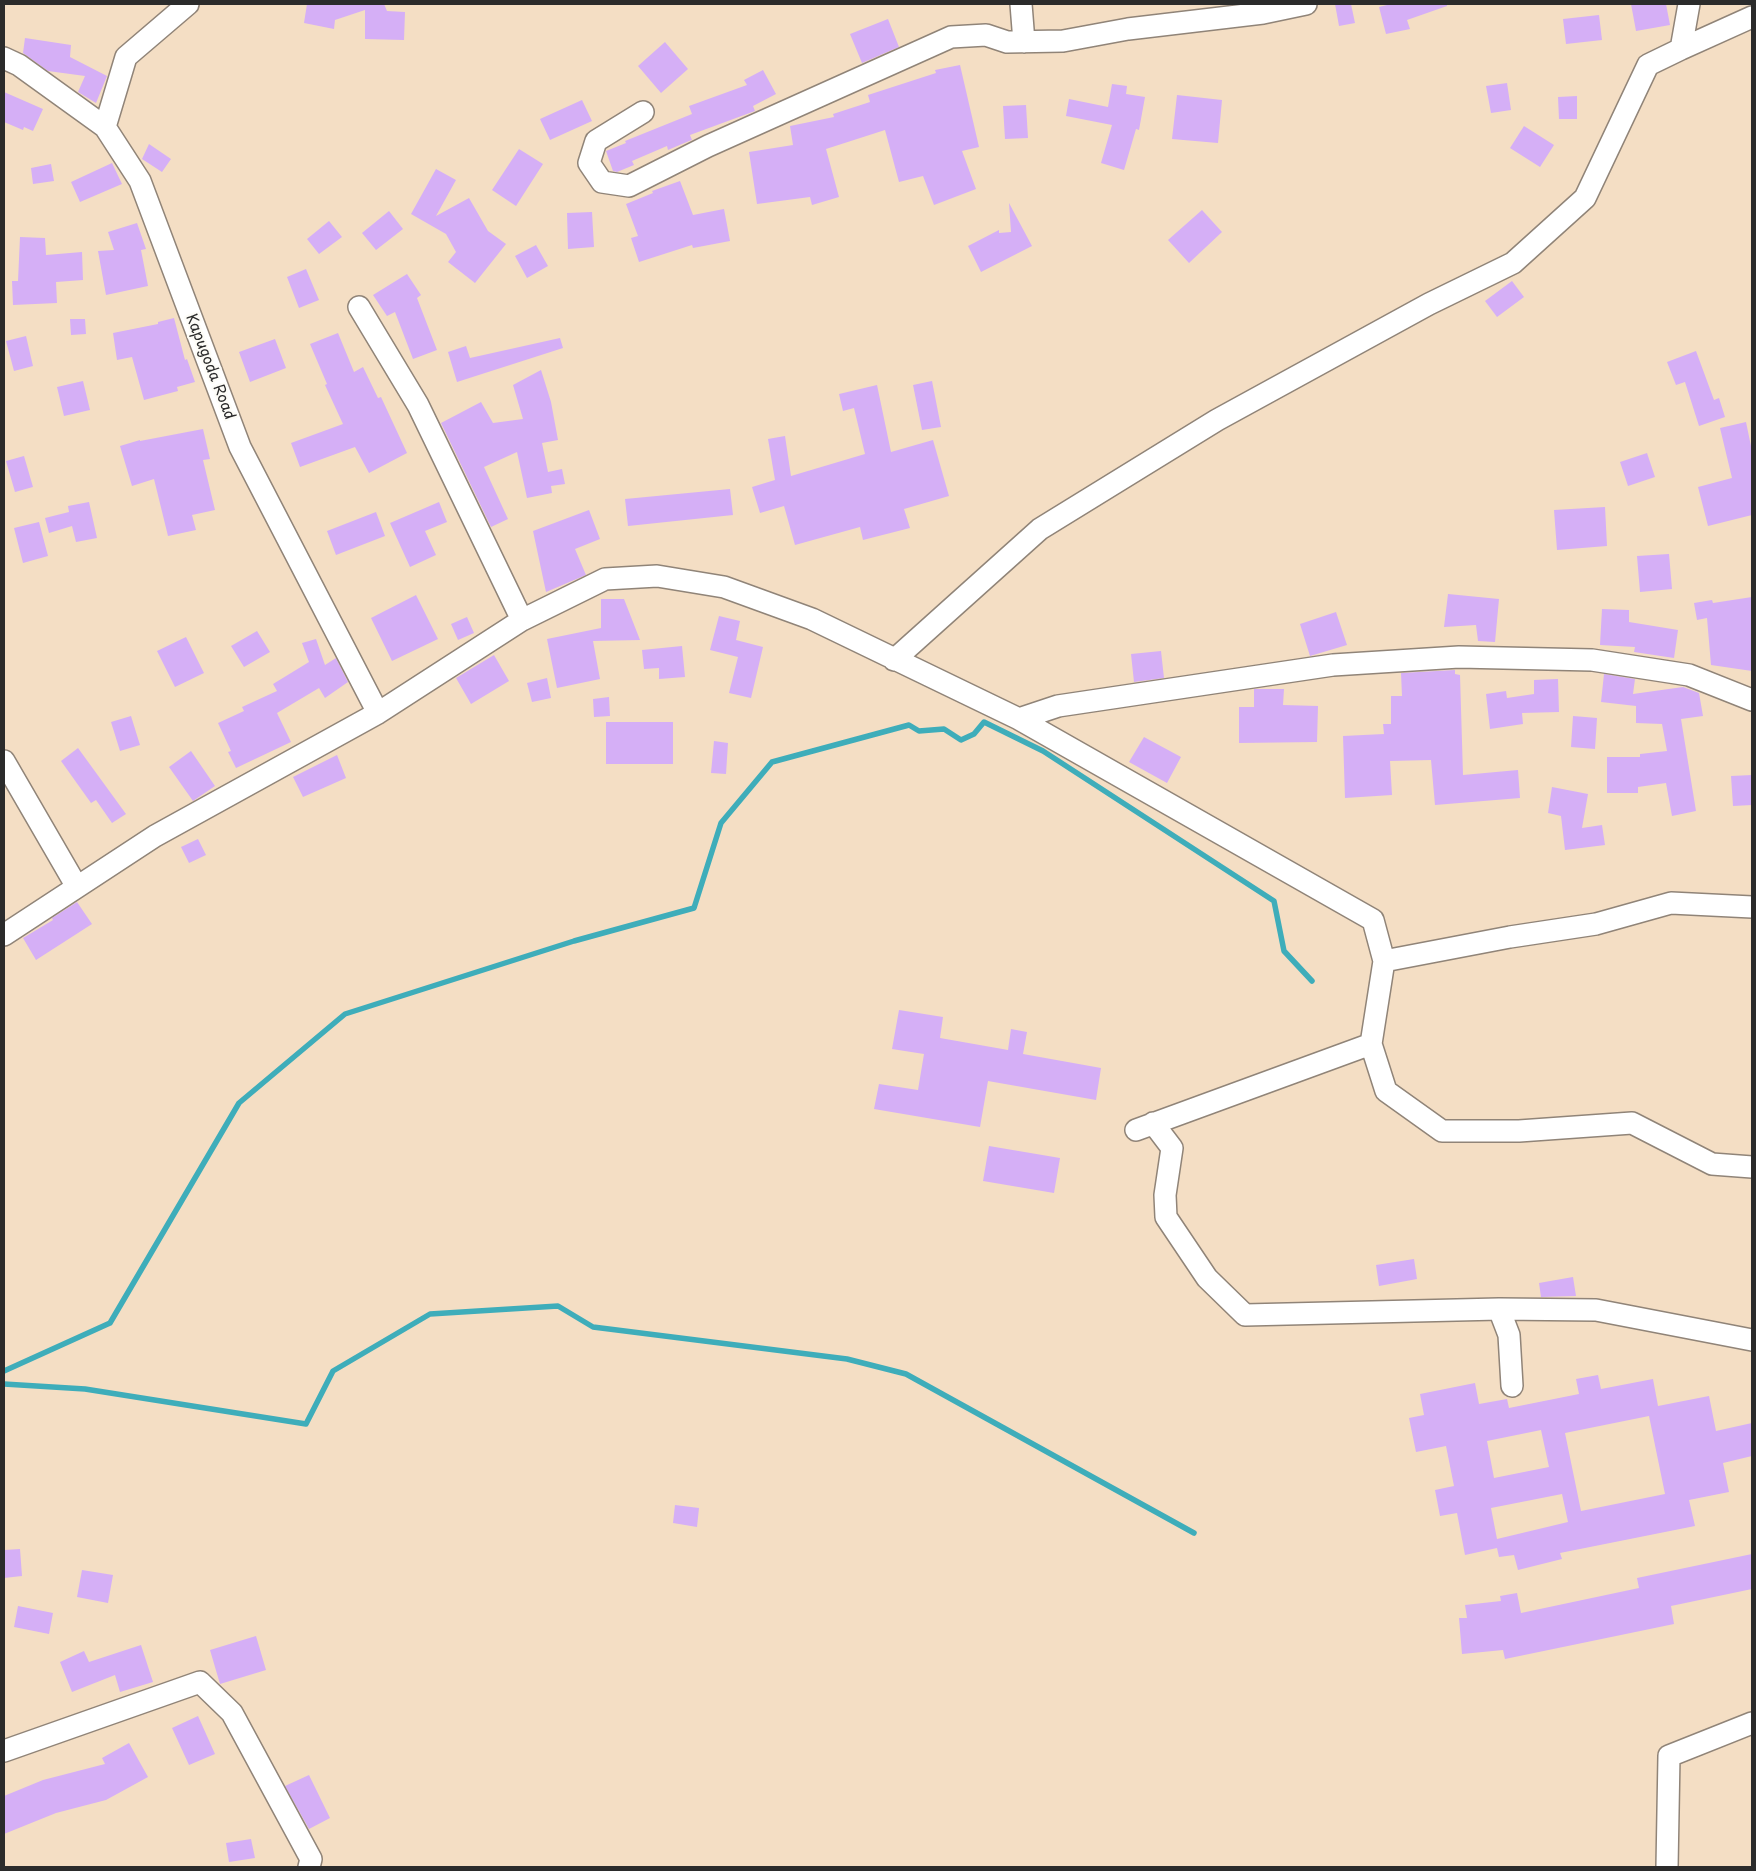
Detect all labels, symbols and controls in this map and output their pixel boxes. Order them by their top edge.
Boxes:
street label: Kapugoda Road [182,312,238,422]

